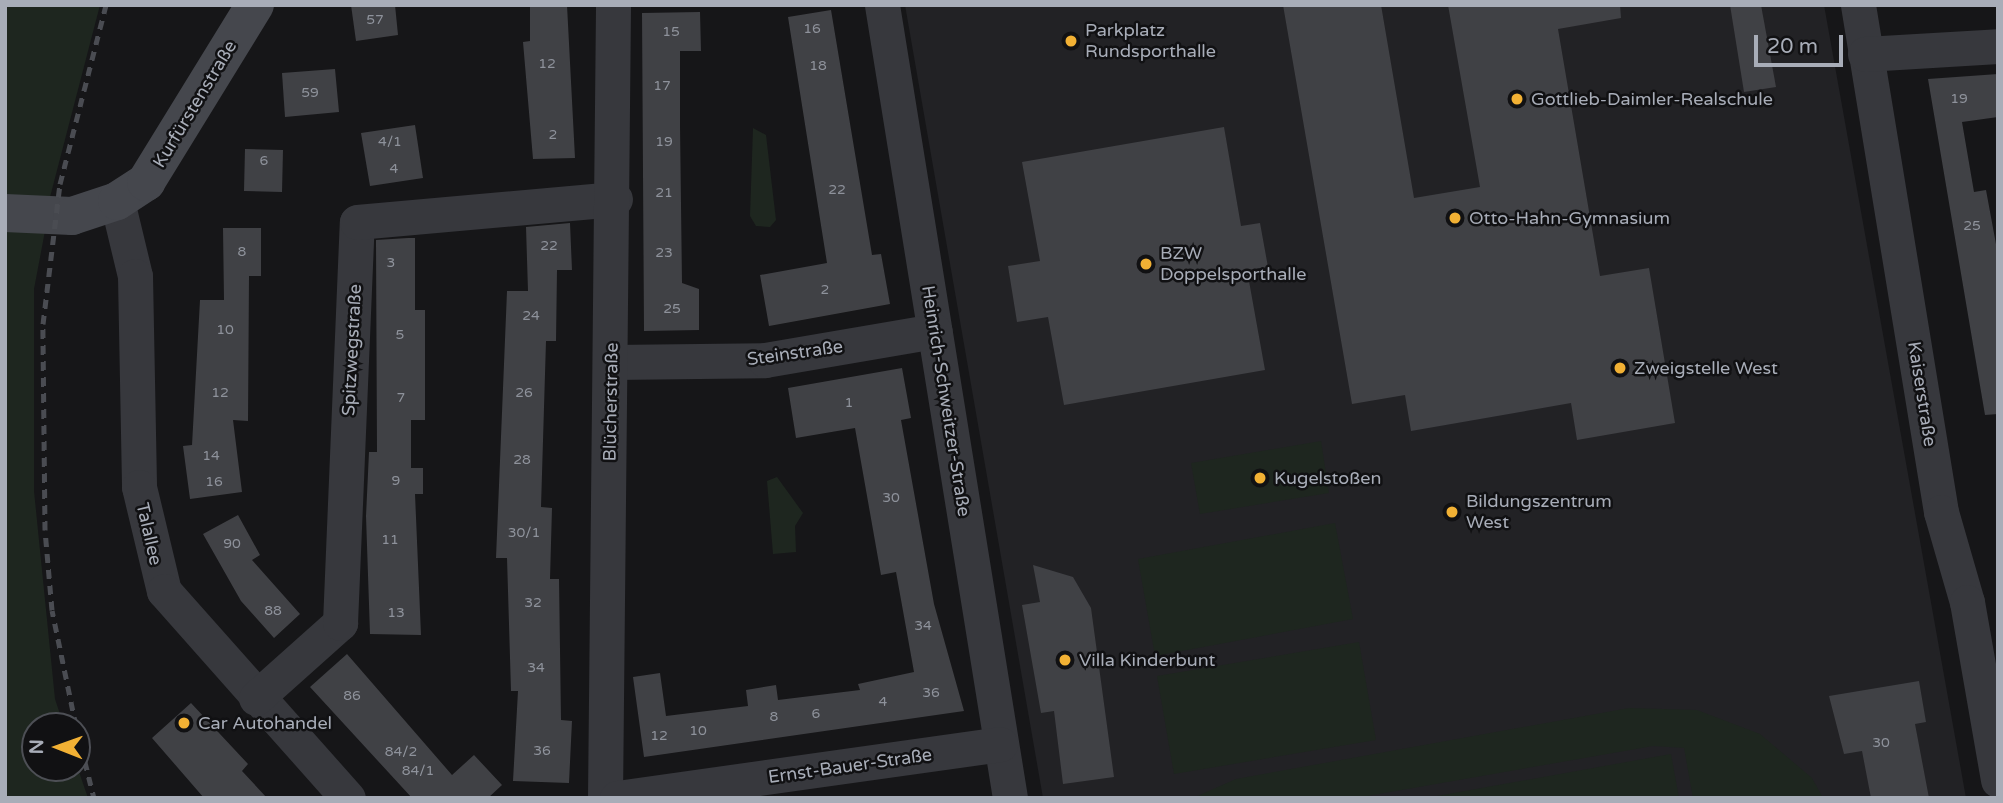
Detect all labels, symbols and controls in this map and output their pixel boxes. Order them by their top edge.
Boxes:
house number: 57 [366,12,384,28]
place label: Parkplatz Rundsporthalle [1085,20,1216,62]
house number: 16 [803,21,821,37]
scale bar [1758,21,1847,65]
house number: 15 [662,24,680,40]
marker: Parkplatz Rundsporthalle [1063,33,1079,49]
text: 20 m [1767,34,1818,59]
street label: Kurfürstenstraße [148,36,242,172]
house number: 12 [538,56,556,72]
house number: 18 [809,58,827,74]
house number: 17 [653,78,671,94]
house number: 59 [301,85,319,101]
place label: Gottlieb-Daimler-Realschule [1531,88,1773,110]
marker: Gottlieb-Daimler-Realschule [1509,91,1525,107]
house number: 19 [1950,91,1968,107]
house number: 2 [549,127,557,143]
house number: 4/1 [378,134,402,150]
house number: 19 [655,134,673,150]
house number: 6 [260,153,268,169]
house number: 4 [390,161,398,177]
house number: 22 [828,182,846,198]
house number: 21 [655,185,673,201]
place label: Otto-Hahn-Gymnasium [1469,207,1670,229]
marker: Otto-Hahn-Gymnasium [1447,210,1463,226]
house number: 25 [1963,218,1981,234]
house number: 22 [540,238,558,254]
place label: BZW Doppelsporthalle [1160,243,1306,286]
house number: 8 [238,244,246,260]
house number: 23 [655,245,673,261]
house number: 3 [387,255,395,271]
marker: BZW Doppelsporthalle [1138,256,1154,272]
house number: 2 [821,282,829,298]
street label: Spitzwegstraße [338,284,366,416]
street label: Heinrich-Schweitzer-Straße [917,284,975,518]
house number: 25 [663,301,681,317]
house number: 24 [522,308,540,324]
house number: 10 [216,322,234,338]
house number: 5 [396,327,404,343]
street label: Steinstraße [746,336,844,370]
street label: Kaiserstraße [1903,340,1941,448]
street label: Blücherstraße [599,342,623,462]
place label: Zweigstelle West [1634,357,1778,379]
marker: Zweigstelle West [1612,360,1628,376]
house number: 12 [211,385,229,401]
house number: 26 [515,385,533,401]
house number: 7 [397,390,405,406]
house number: 1 [845,395,853,411]
house number: 14 [202,448,220,464]
house number: 28 [513,452,531,468]
place label: Kugelstoßen [1274,467,1381,489]
marker: Kugelstoßen [1252,470,1268,486]
house number: 9 [392,473,400,489]
house number: 16 [205,474,223,490]
house number: 30 [882,490,900,506]
place label: Bildungszentrum West [1466,491,1612,534]
street label: Talallee [131,501,167,567]
marker: Bildungszentrum West [1444,504,1460,520]
house number: 30/1 [508,525,540,541]
house number: 11 [381,532,399,548]
house number: 90 [223,536,241,552]
house number: 32 [524,595,542,611]
house number: 88 [264,603,282,619]
house number: 13 [387,605,405,621]
house number: 34 [914,618,932,634]
place label: Villa Kinderbunt [1079,649,1215,671]
marker: Villa Kinderbunt [1057,652,1073,668]
house number: 34 [527,660,545,676]
house number: 36 [922,685,940,701]
house number: 86 [343,688,361,704]
house number: 4 [879,694,887,710]
house number: 6 [812,706,820,722]
house number: 8 [770,709,778,725]
north arrow [21,712,91,782]
place label: Car Autohandel [198,712,332,734]
marker: Car Autohandel [176,715,192,731]
house number: 10 [689,723,707,739]
house number: 12 [650,728,668,744]
house number: 30 [1872,735,1890,751]
text: N [26,739,48,754]
house number: 36 [533,743,551,759]
house number: 84/2 [385,744,417,760]
street label: Ernst-Bauer-Straße [767,744,933,788]
house number: 84/1 [402,763,434,779]

